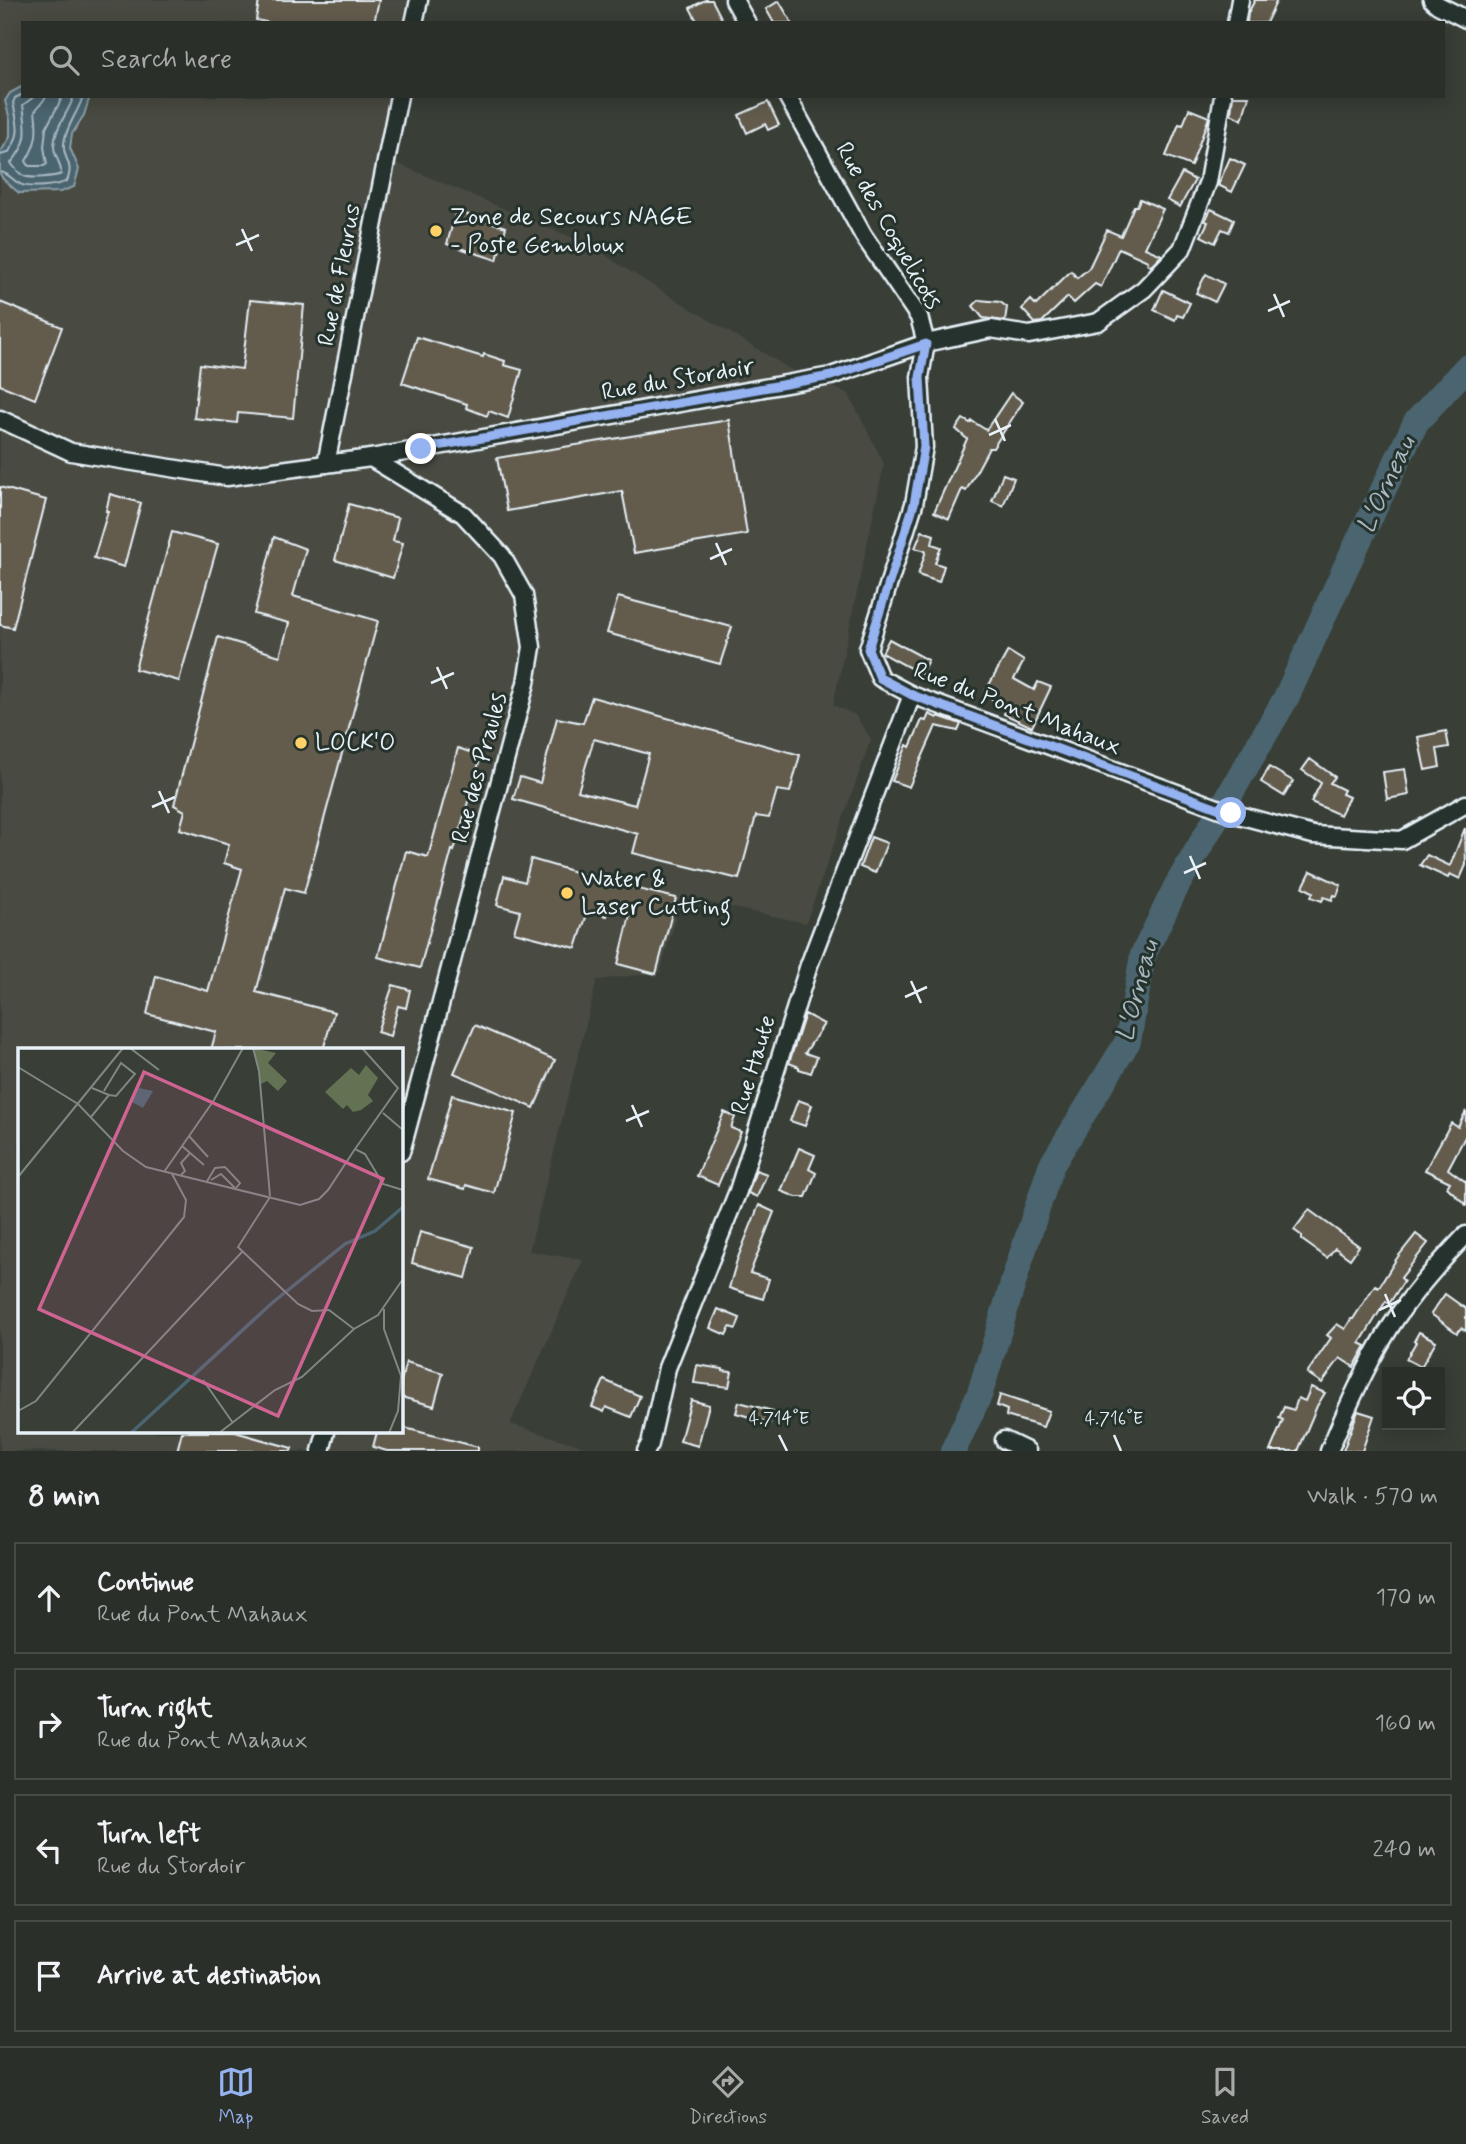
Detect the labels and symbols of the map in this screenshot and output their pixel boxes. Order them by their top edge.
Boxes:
street label: Rue des Coquelicots [828,137,948,315]
street label: Rue de Fleurus [311,201,369,349]
place label: Zone de Secours NAGE - Poste Gembloux [450,202,693,261]
marker: Zone de Secours NAGE - Poste Gembloux [428,223,444,239]
street label: Rue du Stordoir [599,351,758,409]
water label: L'Orneau [1350,430,1425,539]
route end [405,433,436,464]
street label: Rue du Pont Mahaux [909,655,1125,763]
street label: Rue des Praules [445,689,515,847]
place label: LOCK'O [315,728,395,759]
marker: LOCK'O [293,735,309,751]
route start [1215,797,1246,828]
place label: Water & Laser Cutting [581,864,731,926]
marker: Water & Laser Cutting [559,885,575,901]
water label: L'Orneau [1108,936,1168,1045]
street label: Rue Haute [724,1011,784,1119]
inset map [18,1048,402,1434]
text: 4.714°E [749,1407,809,1431]
text: 4.716°E [1085,1407,1143,1431]

